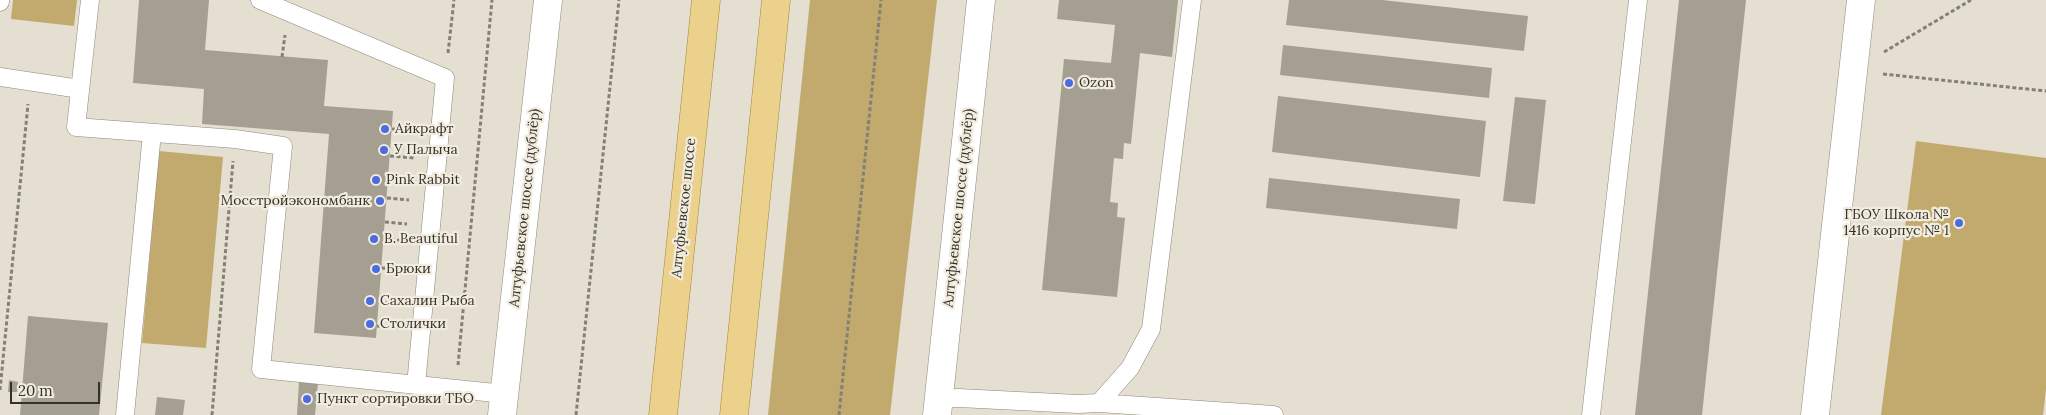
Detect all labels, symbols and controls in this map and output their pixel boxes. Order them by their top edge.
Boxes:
place label: Ozon [1079,75,1114,91]
marker: Ozon [1063,77,1075,89]
street label: Алтуфьевское шоссе (дублёр) [506,108,544,308]
street label: Алтуфьевское шоссе (дублёр) [940,108,978,308]
place label: Айкрафт [395,121,453,137]
marker: Айкрафт [379,123,391,135]
street label: Алтуфьевское шоссе [668,137,700,279]
place label: У Палыча [394,142,458,158]
marker: У Палыча [378,144,390,156]
place label: Pink Rabbit [386,172,460,188]
marker: Pink Rabbit [370,174,382,186]
place label: Мосстройэкономбанк [221,193,370,209]
marker: Мосстройэкономбанк [374,195,386,207]
place label: ГБОУ Школа № 1416 корпус № 1 [1844,207,1949,240]
marker: ГБОУ Школа № 1416 корпус № 1 [1953,217,1965,229]
place label: B. Beautiful [384,231,458,247]
marker: B. Beautiful [368,233,380,245]
place label: Брюки [386,261,431,277]
marker: Брюки [370,263,382,275]
place label: Сахалин Рыба [380,293,475,309]
marker: Сахалин Рыба [364,295,376,307]
place label: Столички [380,316,446,332]
marker: Столички [364,318,376,330]
scale bar [12,372,102,404]
text: 20 m [18,381,53,400]
place label: Пункт сортировки ТБО [317,391,474,407]
marker: Пункт сортировки ТБО [301,393,313,405]

